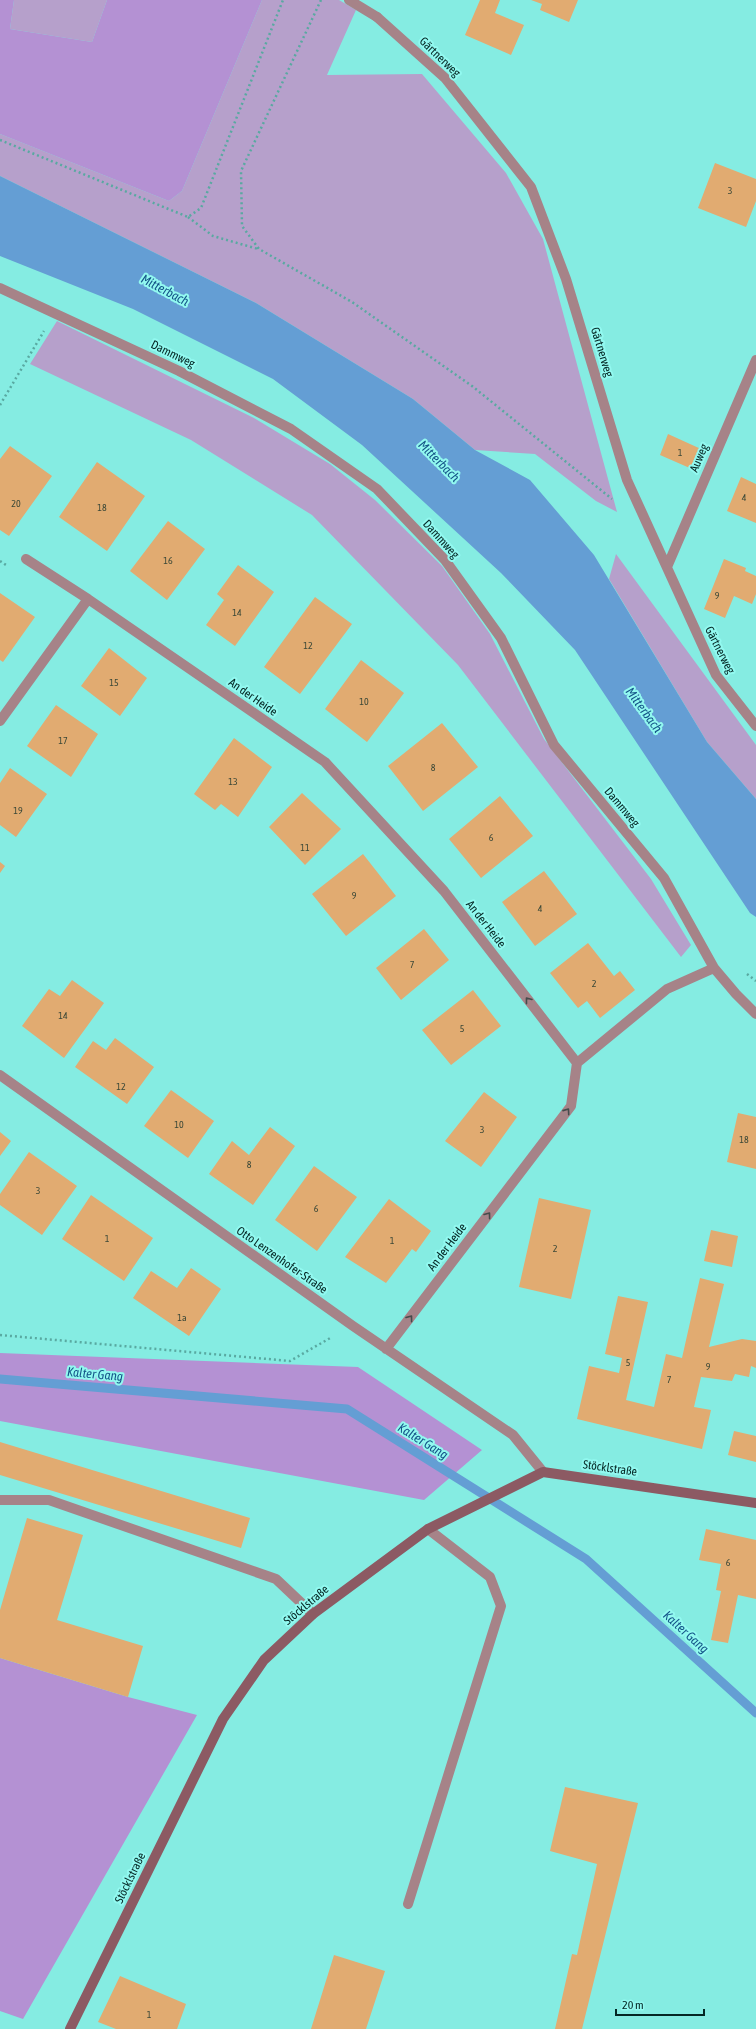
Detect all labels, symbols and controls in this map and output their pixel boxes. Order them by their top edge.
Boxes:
street label: Gärtnerweg [417,34,464,80]
house number: 3 [728,185,733,196]
water label: Mitterbach [138,271,192,309]
street label: Gärtnerweg [588,325,616,379]
street label: Dammweg [149,337,198,371]
water label: Mitterbach [415,437,463,485]
street label: Auweg [687,441,711,474]
house number: 1 [678,447,683,458]
house number: 4 [742,492,747,503]
house number: 20 [11,498,21,509]
house number: 18 [97,502,107,513]
street label: Dammweg [420,517,463,562]
house number: 16 [163,555,173,566]
house number: 9 [715,590,720,601]
house number: 14 [232,607,242,618]
street label: Gärtnerweg [702,624,738,677]
house number: 12 [303,640,313,651]
street label: An der Heide [226,675,280,719]
house number: 15 [109,677,119,688]
water label: Mitterbach [623,685,666,736]
house number: 10 [359,696,369,707]
house number: 17 [58,735,68,746]
house number: 8 [431,762,436,773]
house number: 13 [228,776,238,787]
street label: Dammweg [601,784,643,830]
house number: 19 [13,805,23,816]
house number: 6 [489,832,494,843]
house number: 11 [300,842,310,853]
house number: 9 [352,890,357,901]
street label: An der Heide [463,898,509,950]
house number: 4 [538,903,543,914]
house number: 7 [410,959,415,970]
house number: 2 [592,978,597,989]
one-way arrow [526,997,533,1004]
house number: 14 [58,1010,68,1021]
house number: 5 [460,1023,465,1034]
house number: 12 [116,1081,126,1092]
one-way arrow [562,1108,570,1115]
house number: 10 [174,1119,184,1130]
house number: 3 [480,1124,485,1135]
house number: 18 [739,1134,749,1145]
house number: 8 [247,1159,252,1170]
house number: 3 [36,1185,41,1196]
house number: 6 [314,1203,319,1214]
one-way arrow [484,1212,491,1219]
street label: An der Heide [425,1220,469,1274]
street label: Otto Lenzenhofer-Straße [234,1223,330,1297]
house number: 1 [105,1233,110,1244]
house number: 1 [390,1235,395,1246]
house number: 2 [553,1243,558,1254]
house number: 1a [177,1312,187,1323]
one-way arrow [405,1316,412,1323]
house number: 5 [626,1357,631,1368]
house number: 9 [706,1361,711,1372]
water label: Kalter Gang [66,1364,124,1384]
house number: 7 [667,1374,672,1385]
water label: Kalter Gang [395,1420,451,1462]
street label: Stöcklstraße [582,1457,638,1479]
house number: 6 [726,1557,731,1568]
street label: Stöcklstraße [281,1582,331,1628]
water label: Kalter Gang [660,1608,712,1656]
street label: Stöcklstraße [112,1850,148,1906]
scale bar [616,1991,704,2017]
text: 20 m [622,1998,644,2012]
house number: 1 [147,2009,152,2020]

